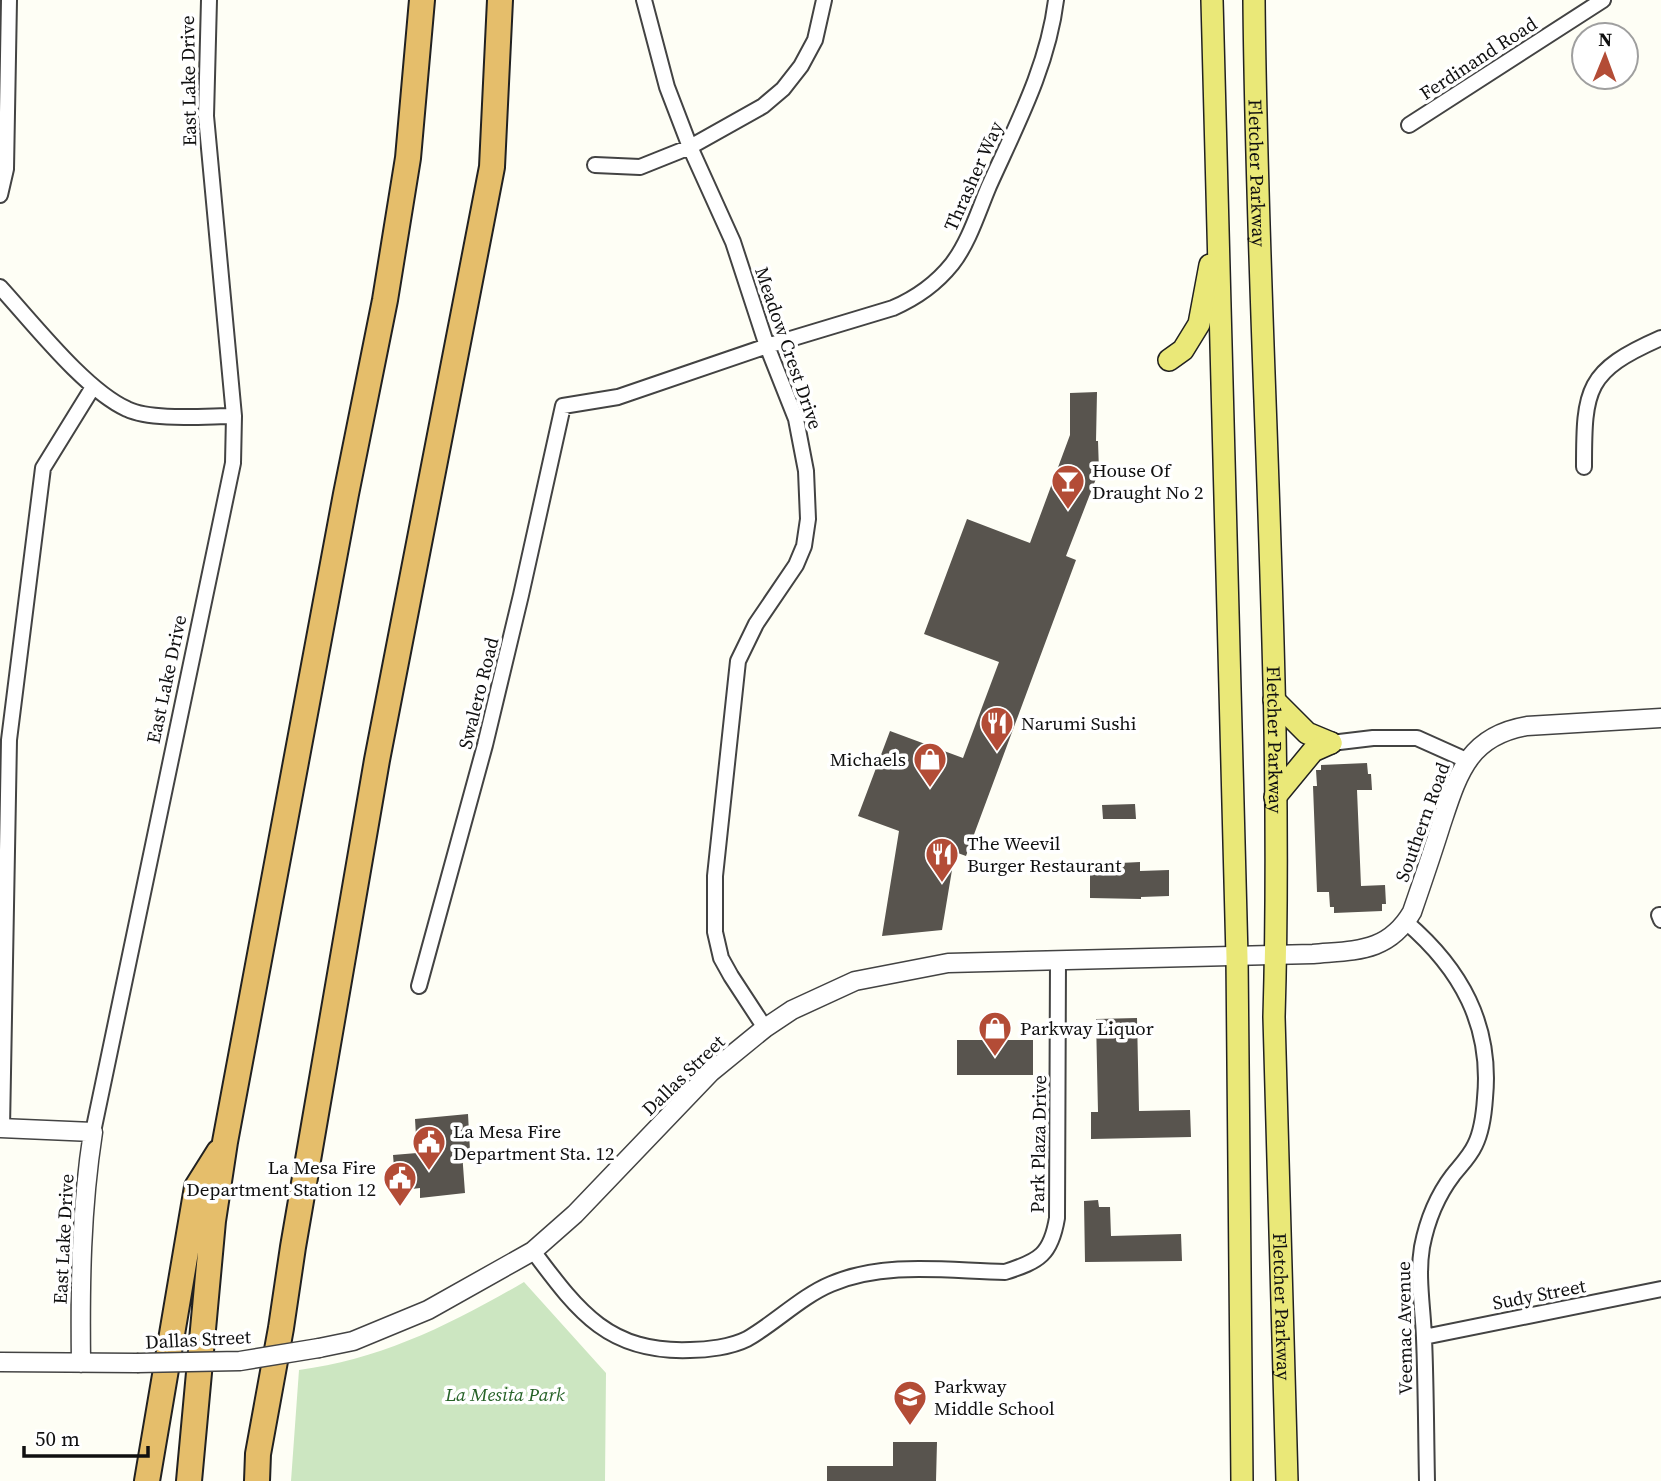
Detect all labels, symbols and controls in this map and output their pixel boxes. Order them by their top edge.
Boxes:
street label: Ferdinand Road [1414,10,1542,106]
street label: East Lake Drive [174,15,202,147]
north arrow [1570,21,1640,91]
text: N [1598,26,1613,52]
street label: Fletcher Parkway [1243,99,1273,247]
street label: Thrasher Way [937,117,1009,235]
street label: Meadow Crest Drive [749,263,829,433]
place label: House Of Draught No 2 [1092,457,1204,505]
bar icon: House Of Draught No 2 [1049,462,1087,511]
street label: East Lake Drive [140,612,192,746]
street label: Swalero Road [452,634,504,752]
street label: Fletcher Parkway [1261,666,1289,814]
restaurant icon: Narumi Sushi [978,704,1016,753]
place label: Narumi Sushi [1021,710,1137,736]
shop icon: Michaels [911,740,949,789]
place label: Michaels [830,746,906,772]
street label: Southern Road [1388,758,1456,885]
place label: The Weevil Burger Restaurant [967,830,1122,878]
restaurant icon: The Weevil Burger Restaurant [923,835,961,884]
shop icon: Parkway Liquor [976,1009,1014,1058]
place label: Parkway Liquor [1020,1015,1154,1041]
street label: Dallas Street [636,1028,731,1121]
street label: Park Plaza Drive [1024,1075,1052,1213]
place label: La Mesa Fire Department Sta. 12 [453,1118,615,1166]
public building icon: La Mesa Fire Department Sta. 12 [410,1123,448,1172]
place label: La Mesa Fire Department Station 12 [186,1154,376,1202]
public building icon: La Mesa Fire Department Station 12 [381,1159,419,1208]
street label: East Lake Drive [47,1173,79,1305]
street label: Fletcher Parkway [1267,1232,1297,1381]
street label: Veemac Avenue [1390,1261,1418,1395]
street label: Sudy Street [1490,1272,1589,1316]
street label: Dallas Street [145,1323,252,1355]
place label: Parkway Middle School [934,1373,1055,1421]
school or university icon: Parkway Middle School [891,1378,929,1427]
park label: La Mesita Park [444,1381,565,1407]
scale bar [24,1414,149,1458]
text: 50 m [35,1424,80,1453]

